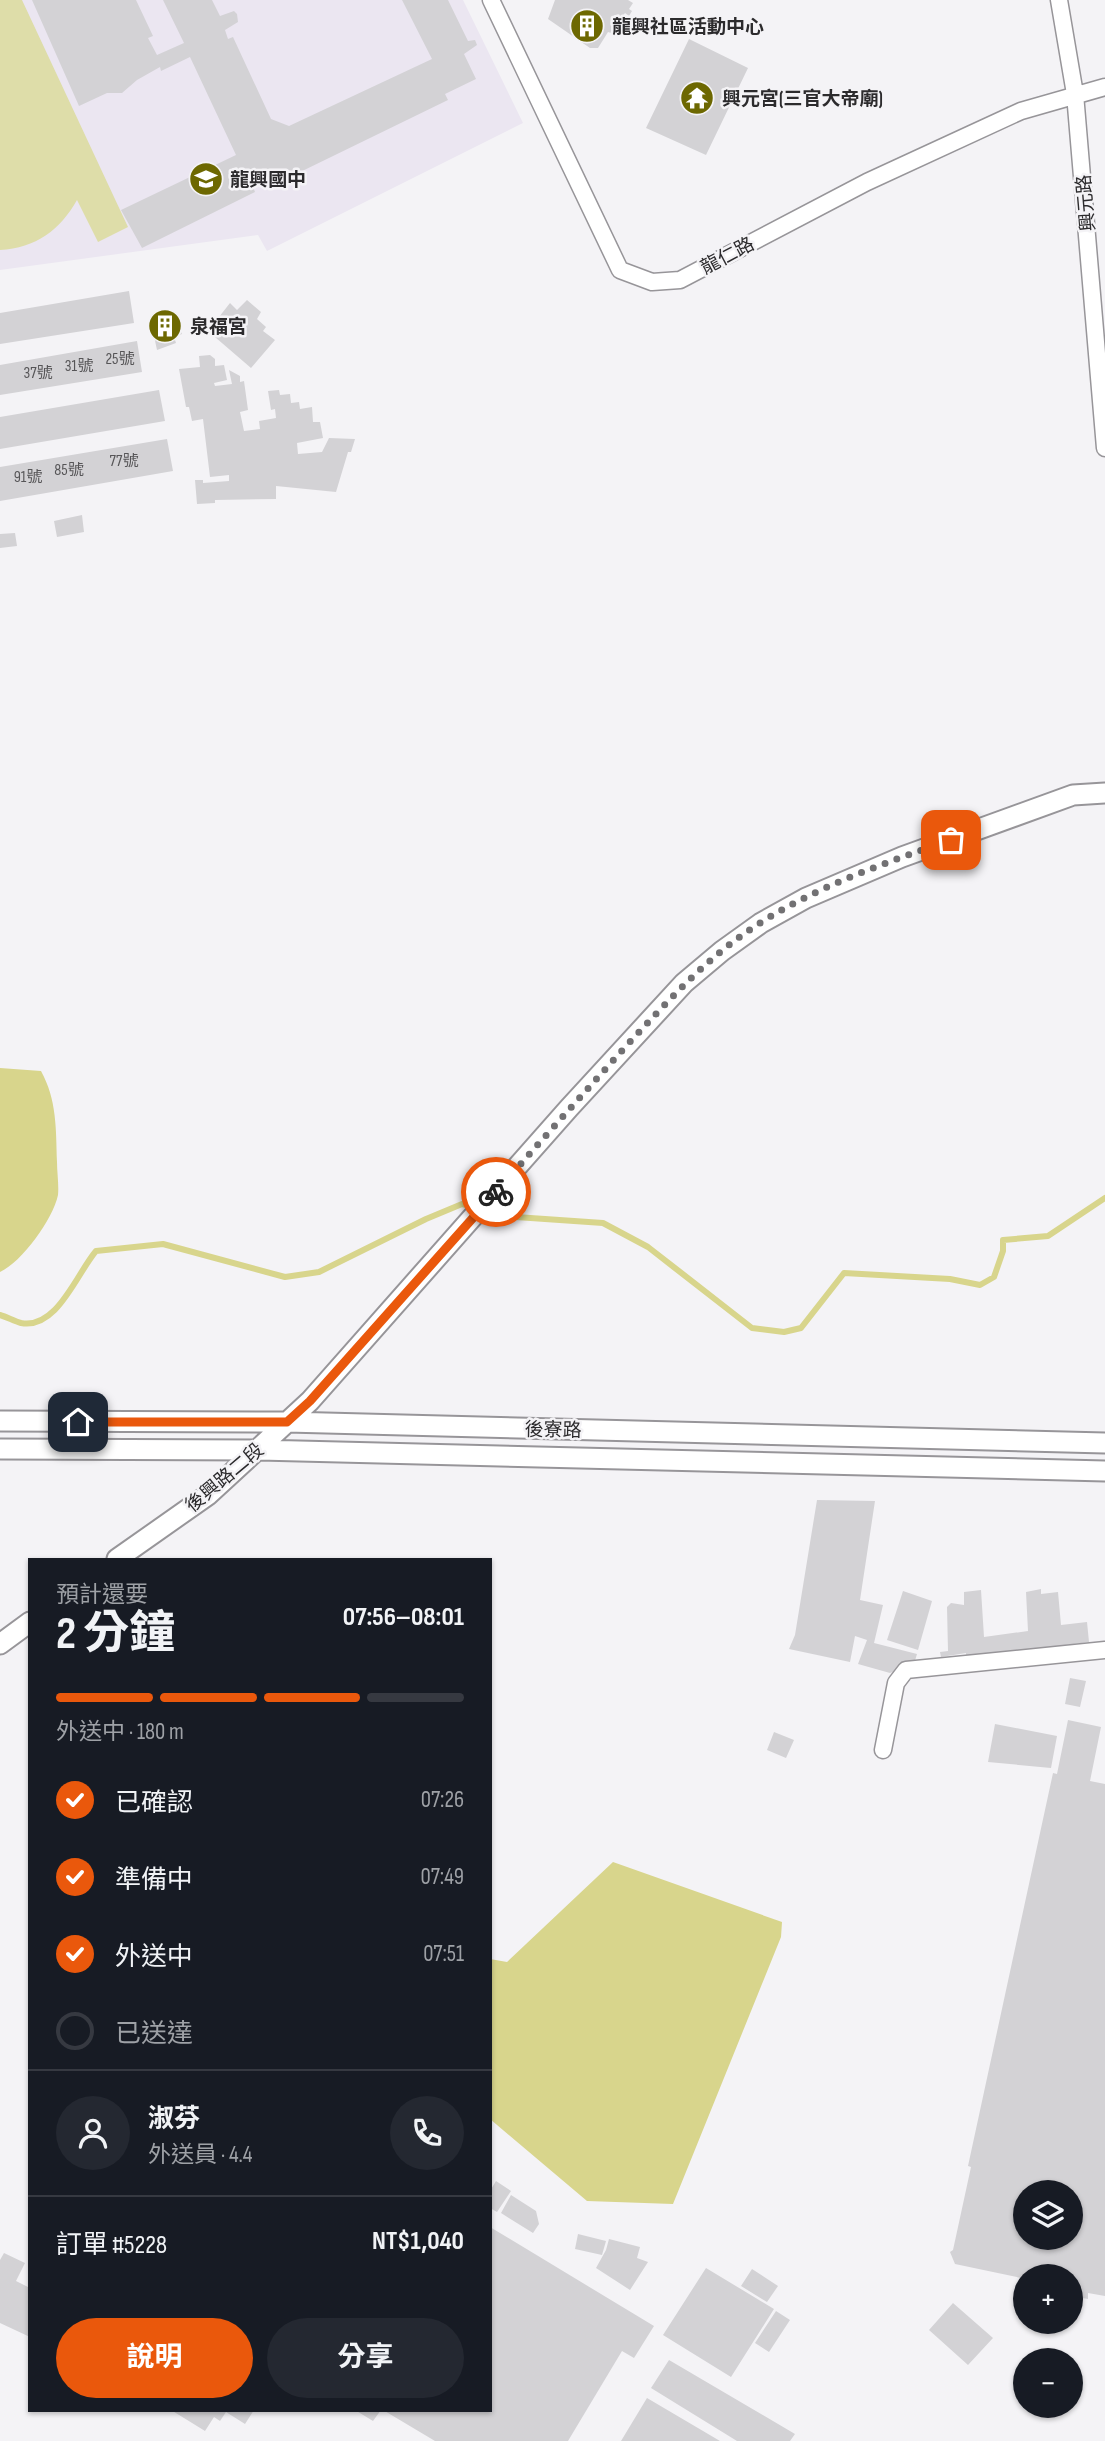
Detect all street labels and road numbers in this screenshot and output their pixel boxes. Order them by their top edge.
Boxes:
street label: 興元路 [1073,173,1100,232]
street label: 龍仁路 [697,233,758,280]
street label: 後寮路 [524,1419,582,1442]
street label: 後興路二段 [181,1439,269,1517]

